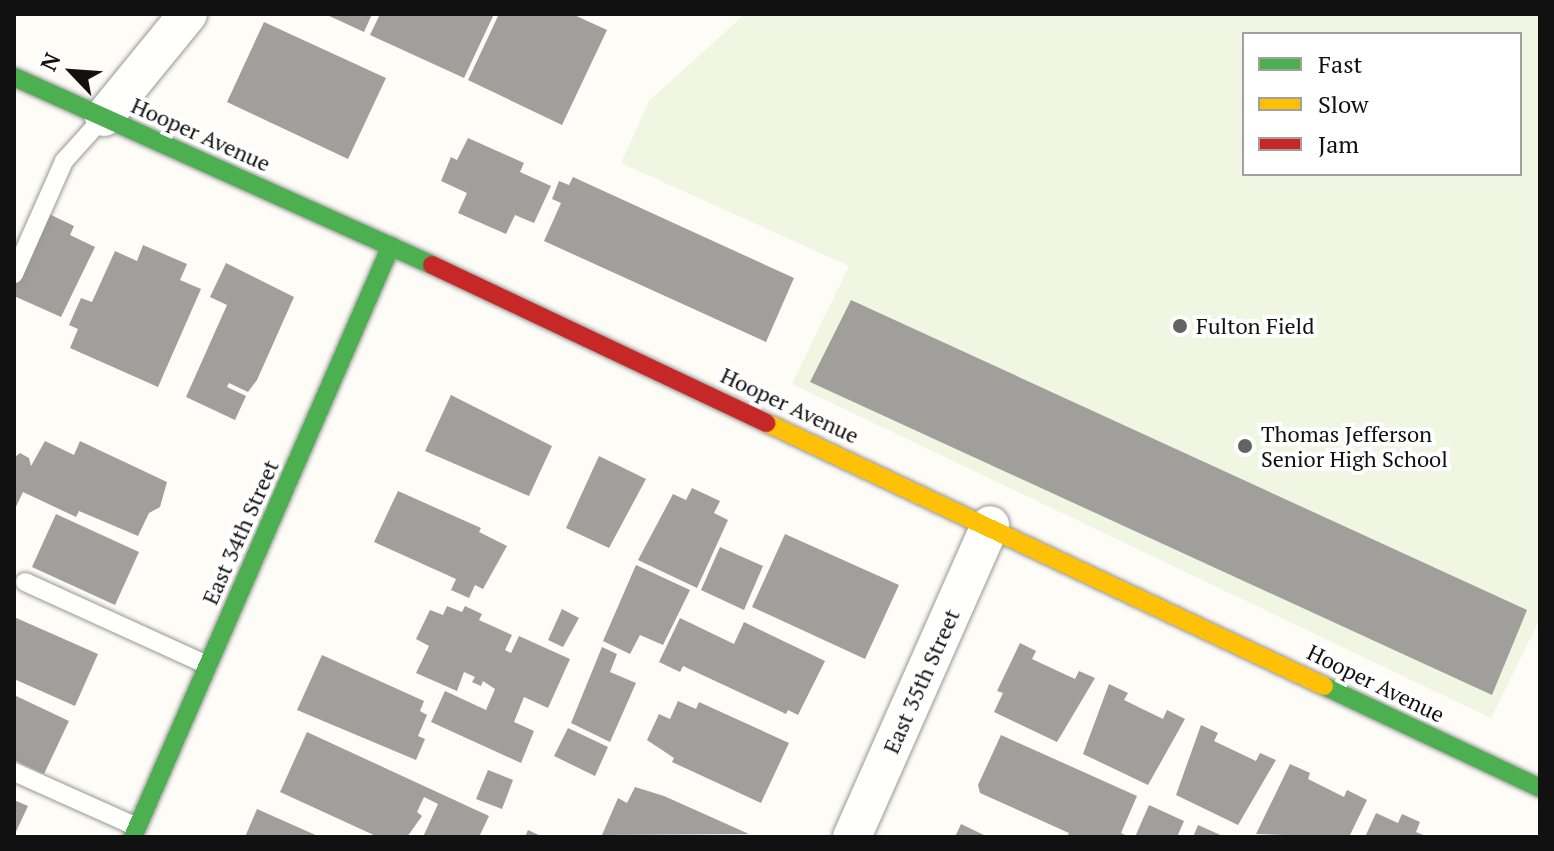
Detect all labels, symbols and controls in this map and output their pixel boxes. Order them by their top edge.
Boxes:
north arrow [32,32,112,112]
legend [1242,32,1522,176]
text: N [33,48,66,75]
text: Fast [1318,48,1362,80]
text: Slow [1318,88,1369,120]
street label: Hooper Avenue [127,91,275,177]
text: Jam [1318,128,1359,160]
place label: Fulton Field [1196,313,1314,339]
marker: Fulton Field [1171,317,1189,335]
street label: Hooper Avenue [717,361,863,449]
place label: Thomas Jefferson Senior High School [1261,420,1448,472]
marker: Thomas Jefferson Senior High School [1236,437,1254,455]
street label: East 34th Street [196,456,284,608]
street label: East 35th Street [877,605,965,757]
street label: Hooper Avenue [1303,638,1449,728]

